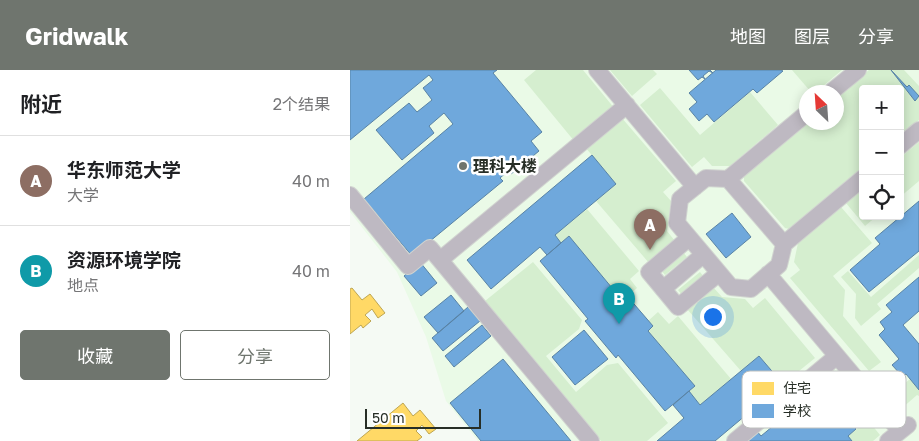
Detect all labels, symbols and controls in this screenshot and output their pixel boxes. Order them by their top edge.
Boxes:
text: Gridwalk [25,21,129,50]
text: 地图 [730,25,766,47]
text: 图层 [794,25,830,47]
text: 分享 [858,25,894,47]
north arrow [799,85,844,130]
map controls [859,85,904,220]
button: + [859,85,904,130]
text: 附近 [20,91,62,117]
text: 2个结果 [273,94,330,114]
button: − [859,130,904,175]
place label: 理科大楼 [473,156,537,176]
text: 华东师范大学 [67,158,181,181]
marker: 理科大楼 [457,160,469,172]
text: A [30,171,42,191]
text: 40 m [292,171,330,191]
button: locate [859,175,904,220]
text: 大学 [67,185,99,205]
pin: A [634,209,666,250]
text: 资源环境学院 [67,248,181,271]
text: B [30,261,42,281]
text: 40 m [292,261,330,281]
text: 地点 [67,275,99,295]
pin: B [603,283,635,324]
your location [700,304,726,330]
button: 收藏 [20,330,170,380]
button: 分享 [180,330,330,380]
legend [742,371,906,428]
text: 住宅 [783,379,811,396]
text: 学校 [783,402,811,419]
scale bar [365,406,481,429]
text: 50 m [372,409,405,426]

